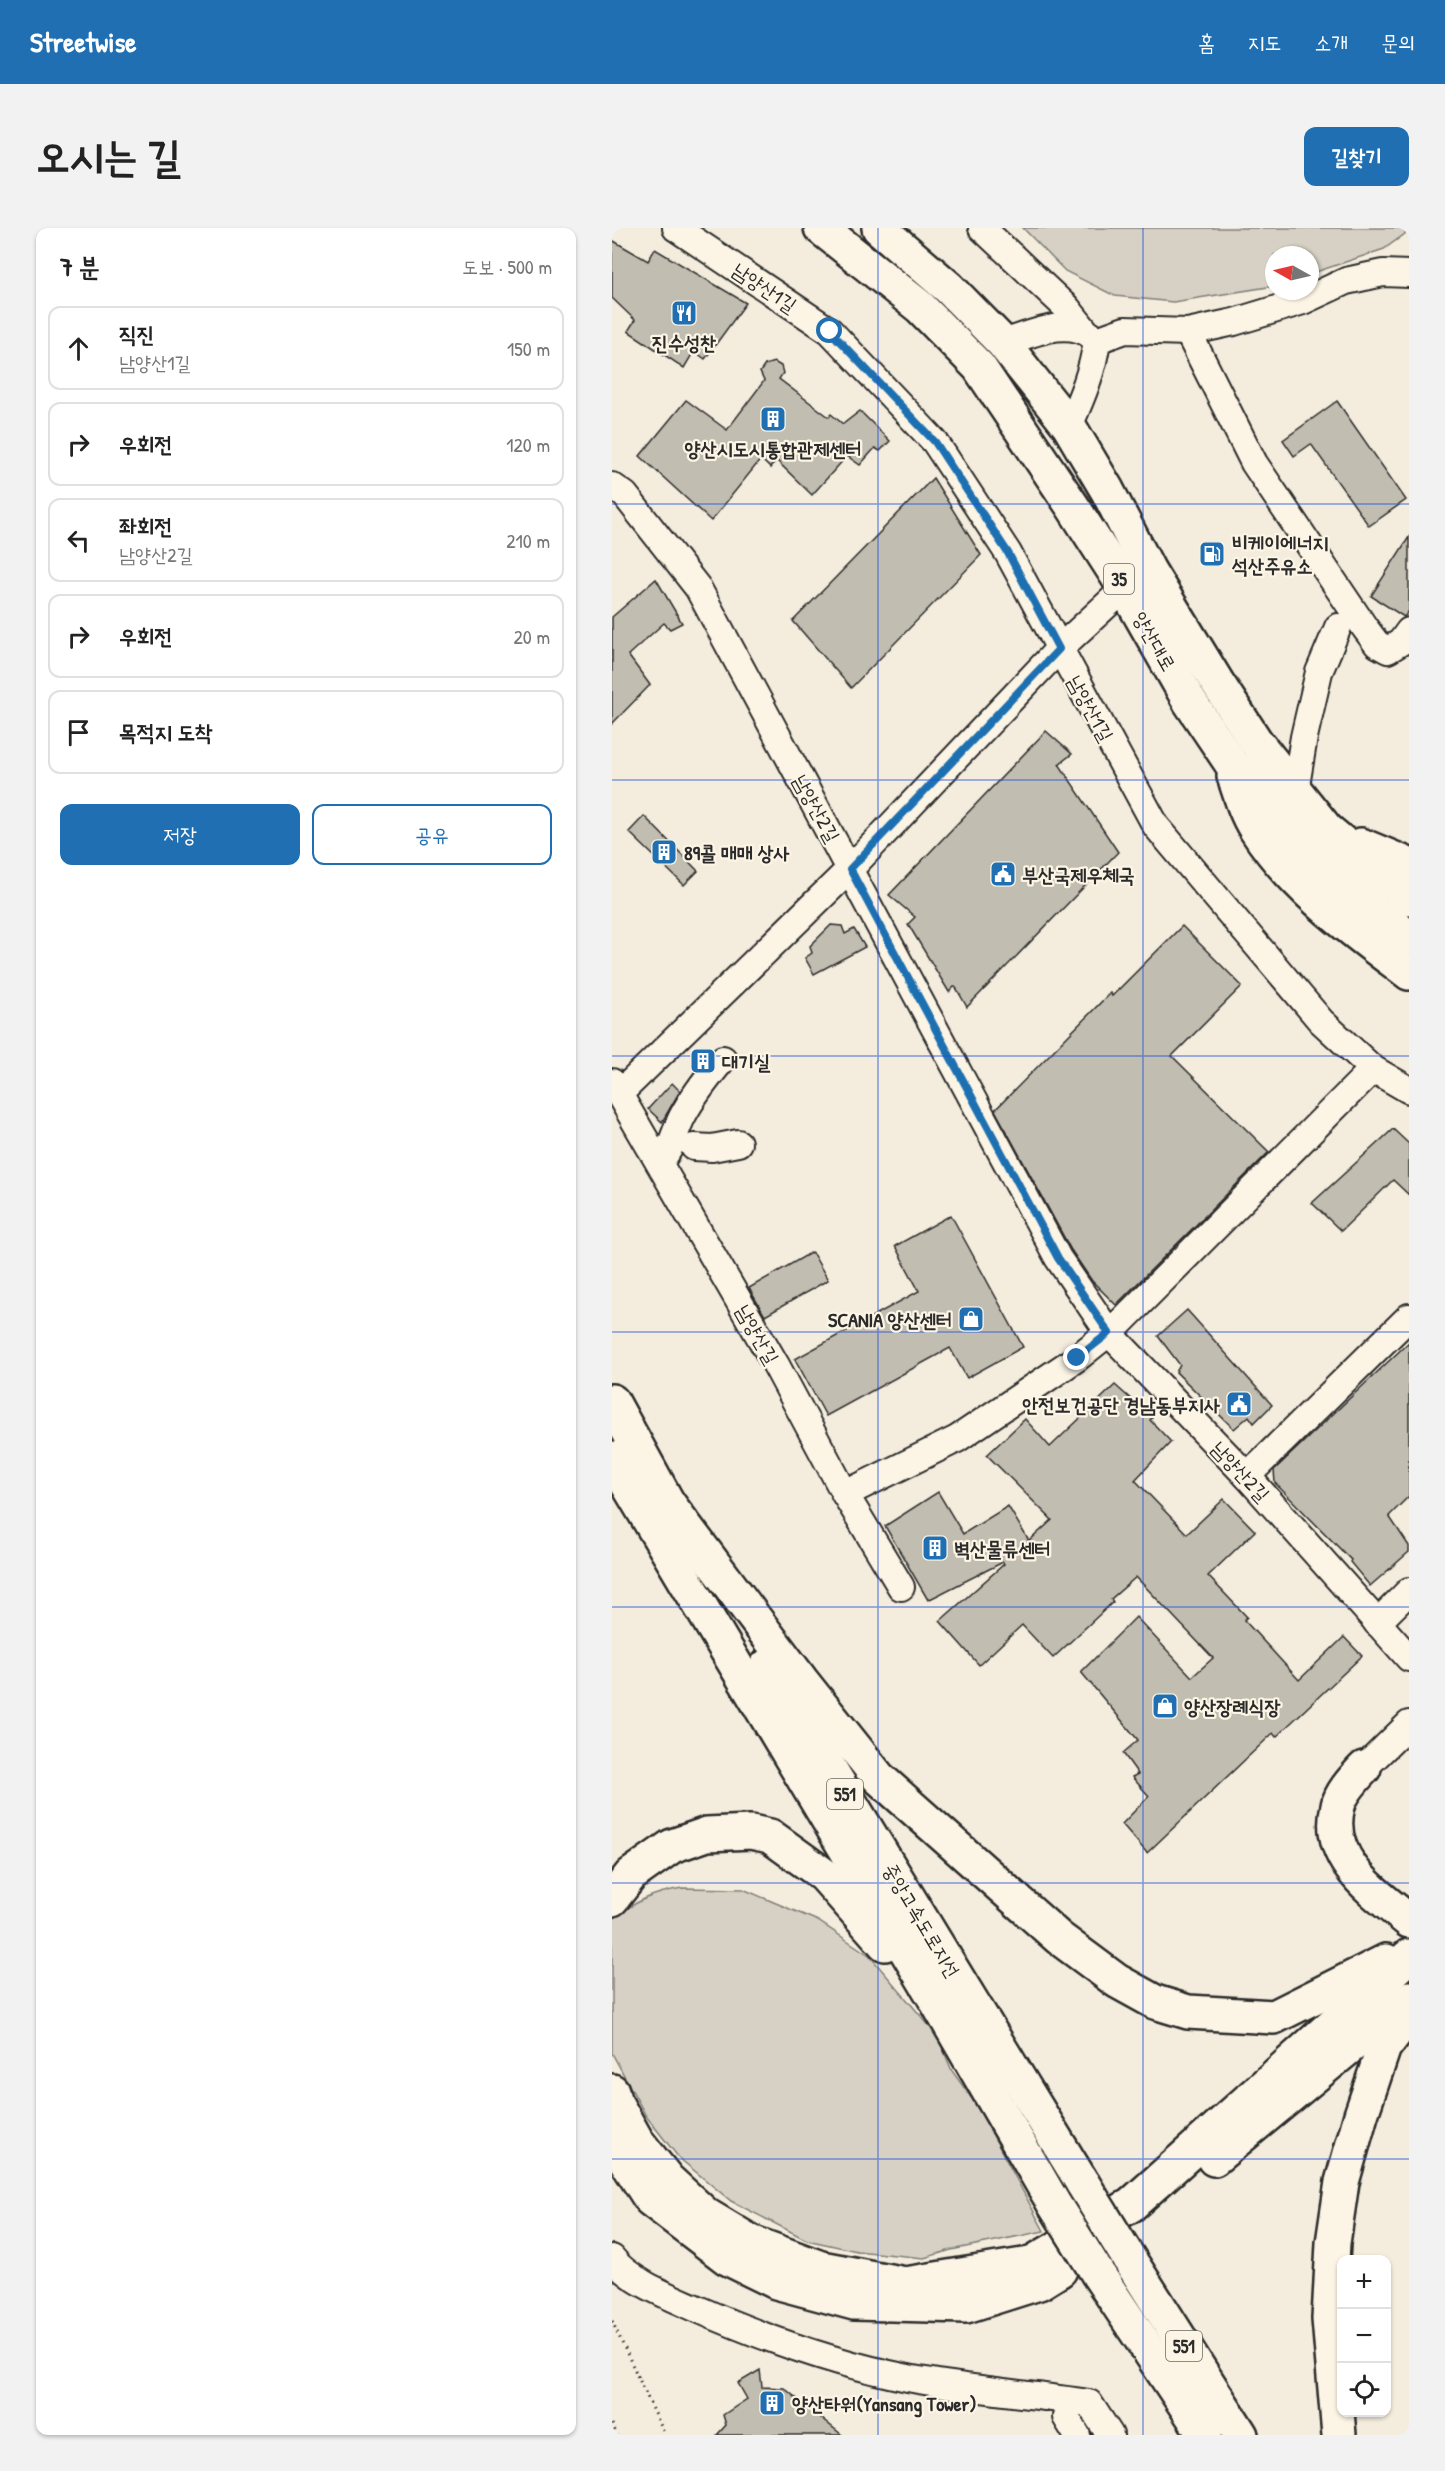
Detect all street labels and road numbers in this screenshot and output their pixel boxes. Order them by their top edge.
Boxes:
street label: 남양산1길 [728,256,802,318]
road number: 35 [1104,564,1134,594]
street label: 양산대로 [1127,606,1183,676]
street label: 남양산1길 [1062,670,1120,746]
street label: 남양산2길 [787,769,847,847]
street label: 남양산길 [730,1299,786,1369]
street label: 남양산2길 [1206,1435,1276,1507]
road number: 551 [827,1779,863,1809]
street label: 중앙고속도로지선 [877,1858,967,1982]
road number: 551 [1166,2331,1202,2361]

